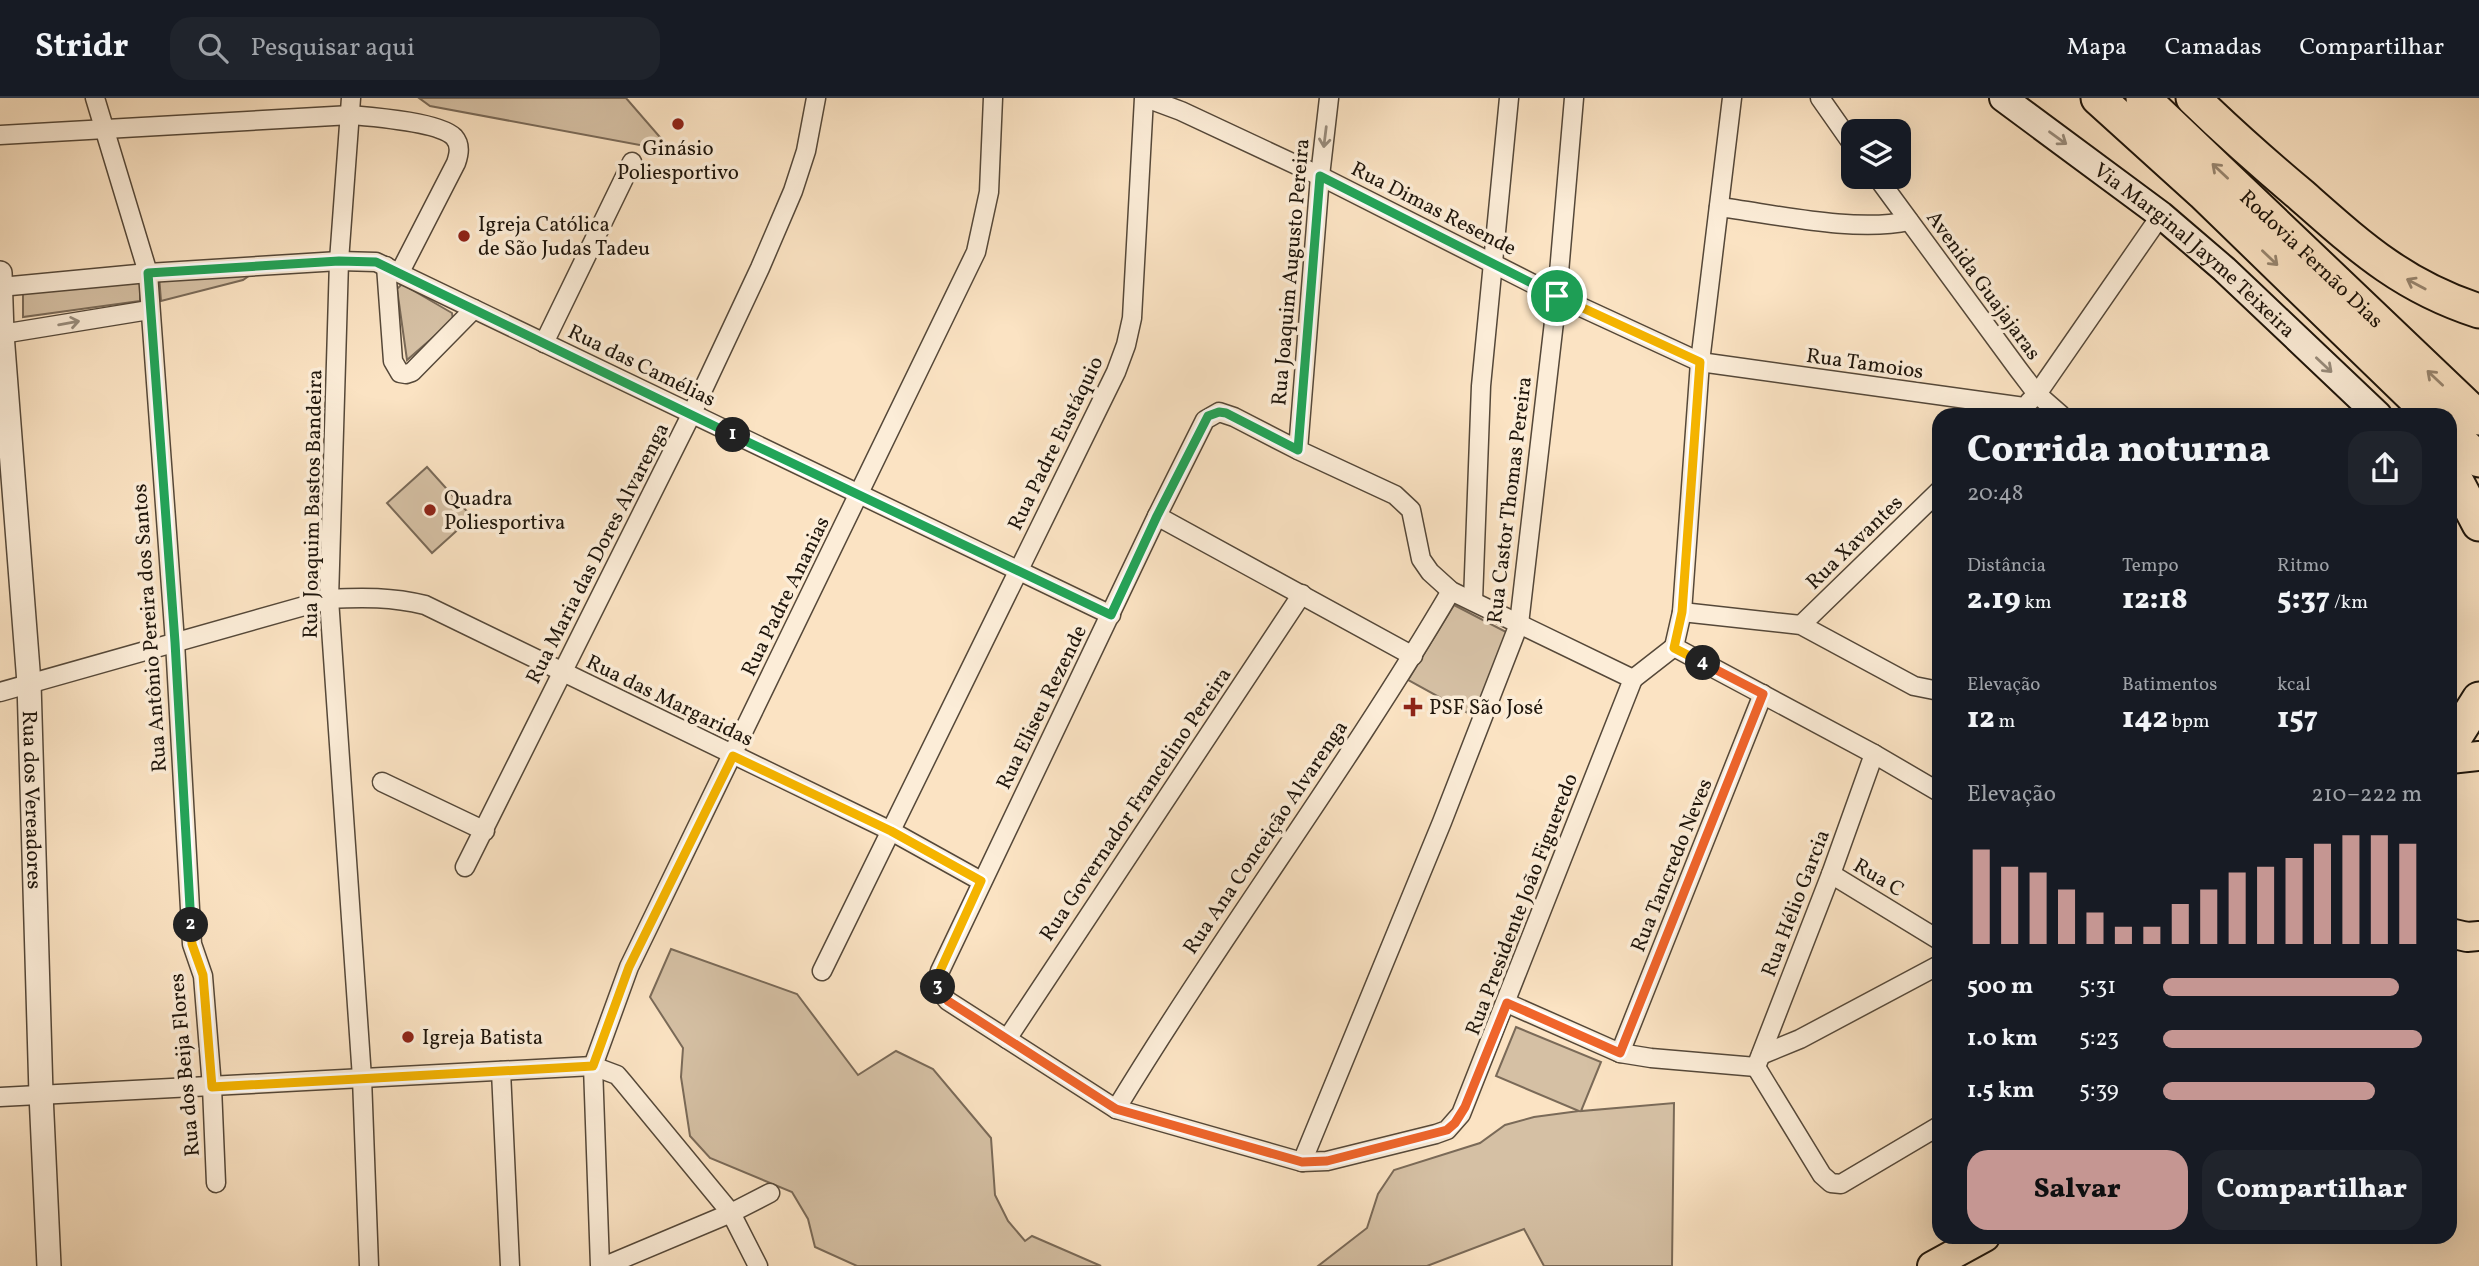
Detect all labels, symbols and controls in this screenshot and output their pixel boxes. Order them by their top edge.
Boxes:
search box [170,17,660,80]
text: Stridr [35,25,128,71]
icon: search [194,29,232,67]
text: Pesquisar aqui [250,30,415,66]
text: Mapa [2067,31,2127,65]
text: Camadas [2165,31,2261,65]
text: Compartilhar [2299,31,2444,65]
marker: Ginásio Poliesportivo [670,116,686,132]
map controls [1841,119,1911,189]
button: layers [1841,119,1911,189]
one-way arrow [1318,125,1331,148]
one-way arrow [2048,131,2067,146]
place label: Ginásio Poliesportivo [617,135,739,188]
street label: Rua Joaquim Augusto Pereira [1265,137,1318,407]
street label: Rua Dimas Resende [1346,155,1521,264]
street label: Via Marginal Jayme Teixeira [2087,157,2301,345]
one-way arrow [2212,162,2229,179]
street label: Rodovia Fernão Dias [2232,184,2389,335]
street label: Avenida Guajajaras [1919,205,2047,367]
place label: Igreja Católica de São Judas Tadeu [478,211,650,264]
marker: Igreja Católica de São Judas Tadeu [456,228,472,244]
one-way arrow [2261,249,2278,266]
pin [1527,266,1587,326]
icon: arrive [1538,277,1576,315]
one-way arrow [2406,277,2427,291]
one-way arrow [57,316,80,329]
street label: Rua das Camélias [563,318,720,415]
street label: Rua Tamoios [1804,342,1925,387]
street label: Rua Padre Eustáquio [1002,352,1111,536]
one-way arrow [2315,356,2332,373]
street label: Rua Joaquim Bastos Bandeira [297,369,330,639]
one-way arrow [2427,369,2444,386]
street label: Rua Castor Thomas Pereira [1481,375,1540,625]
street label: Rua Maria das Dores Alvarenga [520,418,677,689]
pin: 1 [716,418,750,452]
text: 1 [729,421,736,447]
text: Corrida noturna [1967,425,2270,478]
button: share [2348,431,2422,505]
text: 20:48 [1967,478,2023,510]
street label: Rua Antônio Pereira dos Santos [126,483,175,773]
place label: Quadra Poliesportiva [444,485,566,538]
street label: Rua Xavantes [1800,489,1910,597]
marker: Quadra Poliesportiva [422,502,438,518]
street label: Rua Padre Ananias [735,512,838,681]
text: Distância [1967,553,2046,579]
text: Tempo [2122,553,2179,579]
text: Ritmo [2277,553,2329,579]
text: 2.19 [1967,579,2021,621]
text: 12:18 [2122,579,2188,621]
text: 5:37 [2277,579,2330,621]
text: km [2021,590,2052,616]
text: /km [2330,590,2368,616]
street label: Rua Eliseu Rezende [990,620,1095,795]
pin: 4 [1686,646,1720,680]
street label: Rua das Margaridas [581,648,758,754]
text: 4 [1697,649,1708,675]
street label: Rua Governador Francelino Pereira [1033,662,1239,948]
text: Elevação [1967,672,2040,698]
text: Batimentos [2122,672,2217,698]
text: kcal [2277,672,2311,698]
place label: PSF São José [1429,694,1543,723]
marker: PSF São José [1403,697,1423,717]
text: 12 [1967,698,1995,740]
text: 142 [2122,698,2168,740]
text: 157 [2277,698,2318,740]
text: m [1995,709,2015,735]
text: bpm [2168,709,2210,735]
street label: Rua dos Vereadores [14,710,48,890]
street label: Rua Ana Conceição Alvarenga [1177,715,1355,960]
street label: Rua Presidente João Figueredo [1459,769,1586,1040]
street label: Rua Tancredo Neves [1624,774,1720,957]
text: Elevação [1967,779,2056,811]
text: 210–222 m [2311,779,2422,811]
street label: Rua Hélio Garcia [1755,826,1838,981]
street label: Rua C [1847,852,1909,905]
pin: 2 [174,908,208,942]
text: 2 [186,911,195,937]
pin: 3 [920,970,956,1004]
text: 500 m [1967,971,2033,1003]
text: 5:31 [2079,971,2116,1003]
street label: Rua dos Beija Flores [163,972,208,1158]
text: 3 [933,973,942,999]
text: 1.0 km [1967,1023,2038,1055]
text: 5:23 [2079,1023,2119,1055]
place label: Igreja Batista [422,1024,543,1053]
marker: Igreja Batista [400,1029,416,1045]
text: 1.5 km [1967,1075,2034,1107]
text: 5:39 [2079,1075,2119,1107]
button: Salvar [1967,1150,2188,1230]
button: Compartilhar [2202,1150,2422,1230]

